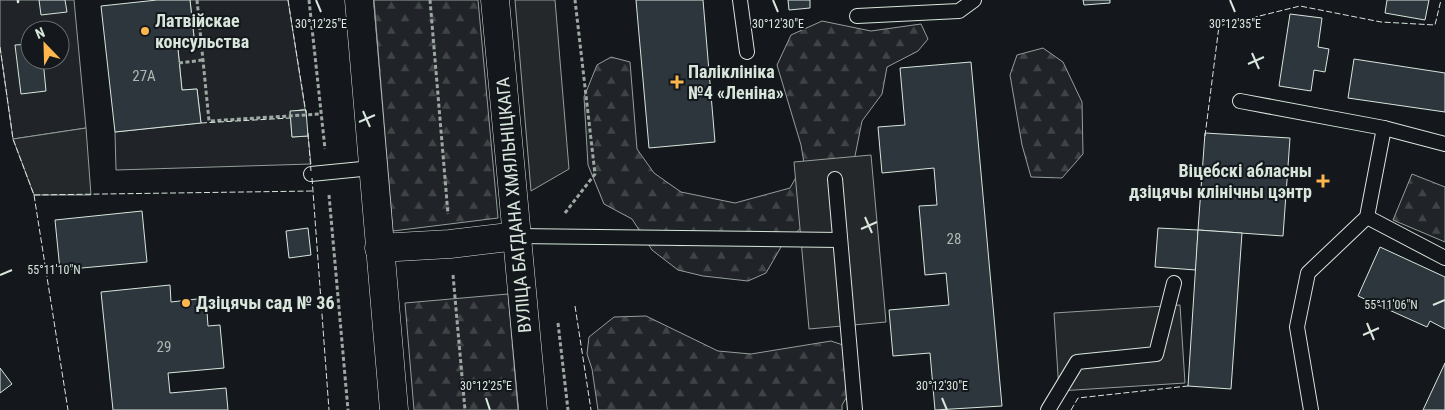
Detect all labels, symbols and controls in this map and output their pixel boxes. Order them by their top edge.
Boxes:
place label: Латвійскае консульства [155,10,249,52]
text: 30°12'25"E [295,17,347,31]
text: 30°12'30"E [752,17,804,31]
text: 30°12'35"E [1209,17,1261,31]
north arrow [20,20,70,70]
text: N [33,24,47,42]
marker: Латвійскае консульства [139,25,151,37]
place label: Паліклініка №4 «Леніна» [688,61,784,103]
house number: 27А [132,67,156,85]
marker: Паліклініка №4 «Леніна» [670,75,684,89]
street label: ВУЛІЦА БАГДАНА ХМЯЛЬНІЦКАГА [492,76,535,334]
place label: Віцебскі абласны дзіцячы клінічны цэнтр [1129,160,1312,202]
marker: Віцебскі абласны дзіцячы клінічны цэнтр [1316,174,1330,188]
house number: 28 [947,230,961,248]
text: 55°11'10"N [27,263,81,277]
place label: Дзіцячы сад № 36 [196,292,335,313]
marker: Дзіцячы сад № 36 [180,297,192,309]
text: 55°11'06"N [1364,298,1418,312]
house number: 29 [157,338,171,356]
text: 30°12'25"E [460,379,512,393]
text: 30°12'30"E [916,379,968,393]

